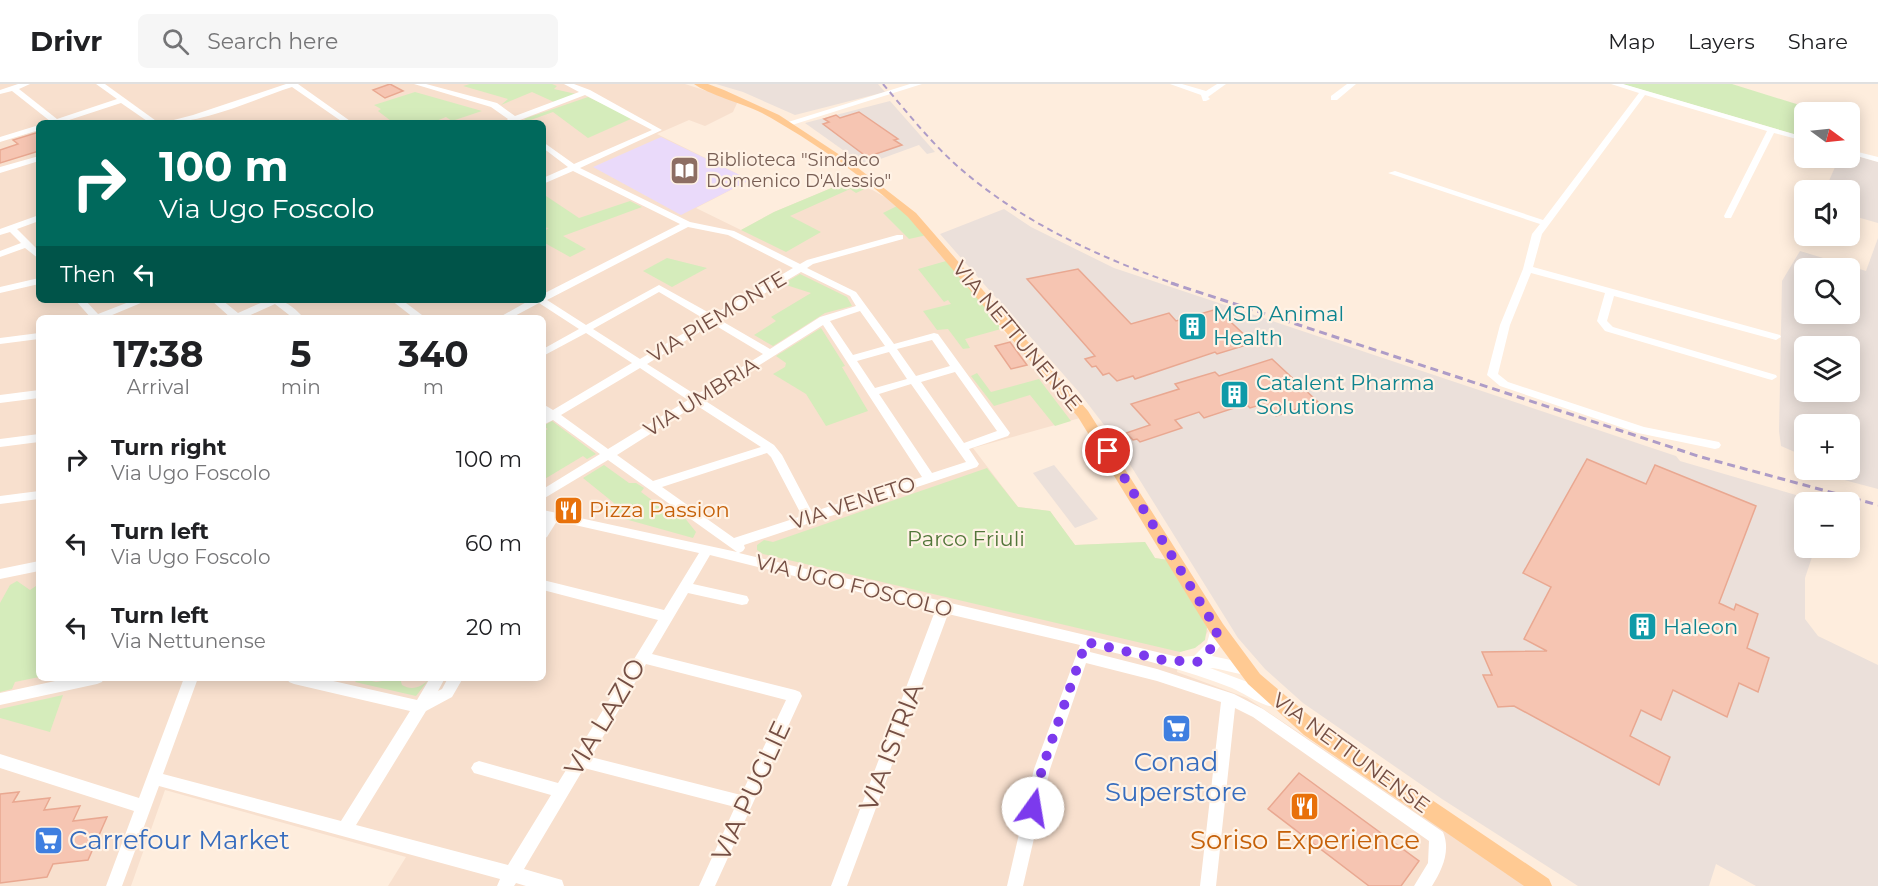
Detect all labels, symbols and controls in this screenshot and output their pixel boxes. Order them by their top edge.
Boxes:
search box [138,14,558,68]
text: Drivr [30,24,102,58]
icon: search [159,25,192,58]
text: Search here [207,28,338,55]
text: Map [1608,29,1655,54]
text: Layers [1688,29,1755,54]
text: Share [1788,29,1848,54]
north arrow [1794,102,1860,168]
map controls [1794,102,1860,558]
text: 100 m [159,140,288,192]
icon: right [60,144,138,222]
place label: Biblioteca "Sindaco Domenico D'Alessio" [706,149,891,192]
library icon: Biblioteca "Sindaco Domenico D'Alessio" [669,154,701,186]
button: sound [1794,180,1860,246]
text: Via Ugo Foscolo [159,192,374,225]
street label: VIA NETTUNENSE [947,256,1087,416]
icon: left [128,258,161,291]
button: search [1794,258,1860,324]
text: Then [60,261,116,288]
street label: VIA PIEMONTE [643,265,791,368]
place label: MSD Animal Health [1213,301,1344,350]
building icon: MSD Animal Health [1176,310,1208,342]
text: 17:38 [113,332,203,376]
text: 5 [290,332,312,376]
text: 340 [398,332,469,376]
button: layers [1794,336,1860,402]
street label: VIA UMBRIA [639,351,763,442]
place label: Catalent Pharma Solutions [1256,370,1435,419]
text: Arrival [127,375,190,399]
text: min [281,375,321,399]
text: m [423,375,444,399]
building icon: Catalent Pharma Solutions [1219,379,1251,411]
button: + [1794,414,1860,480]
pin [1082,425,1133,476]
text: Turn right [111,434,226,461]
icon: arrive [1091,434,1124,467]
icon: right [60,443,93,476]
text: 100 m [456,446,522,473]
text: Via Ugo Foscolo [111,461,271,485]
street label: VIA VENETO [787,471,919,535]
button: − [1794,492,1860,558]
restaurant icon: Pizza Passion [552,494,584,526]
place label: Pizza Passion [589,497,730,522]
text: Turn left [111,518,209,545]
park label: Parco Friuli [907,526,1025,551]
icon: left [60,527,93,560]
text: 60 m [465,530,522,557]
text: Via Ugo Foscolo [111,545,271,569]
street label: VIA UGO FOSCOLO [753,549,955,622]
text: Turn left [111,602,209,629]
icon: left [60,611,93,644]
building icon: Haleon [1626,611,1658,643]
text: 20 m [466,614,522,641]
place label: Haleon [1663,614,1738,639]
text: Via Nettunense [111,629,266,653]
street label: VIA LAZIO [557,652,653,782]
street label: VIA ISTRIA [852,678,930,816]
street label: VIA NETTUNENSE [1268,687,1435,818]
supermarket icon: Conad Superstore [1160,712,1192,744]
street label: VIA PUGLIE [705,716,797,866]
place label: Conad Superstore [1105,746,1247,808]
position arrow [1001,776,1065,840]
restaurant icon: Soriso Experience [1289,790,1321,822]
supermarket icon: Carrefour Market [32,824,64,856]
place label: Carrefour Market [69,824,290,856]
place label: Soriso Experience [1190,824,1420,856]

